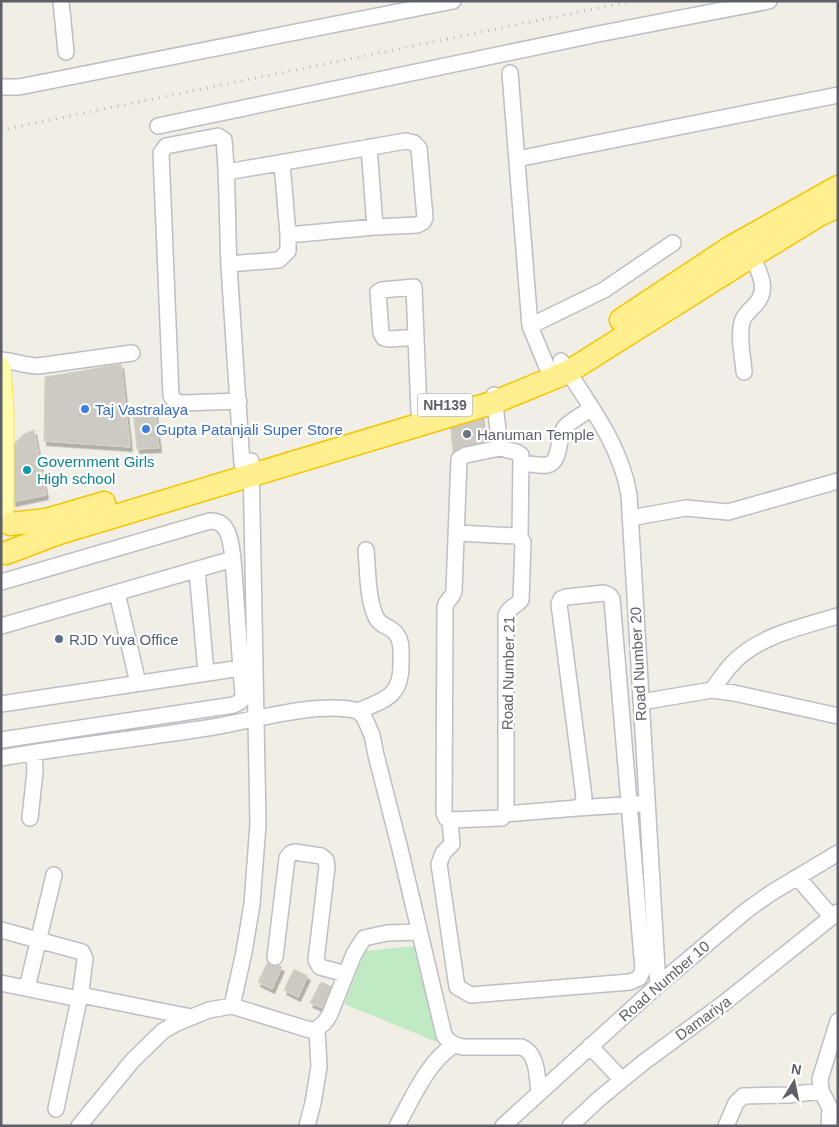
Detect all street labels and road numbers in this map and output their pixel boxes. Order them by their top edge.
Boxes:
road number: NH139 [418,394,472,416]
street label: Road Number 20 [627,607,649,721]
street label: Road Number 21 [499,616,517,730]
street label: Road Number 10 [615,937,713,1025]
street label: Damariya [672,992,734,1044]

